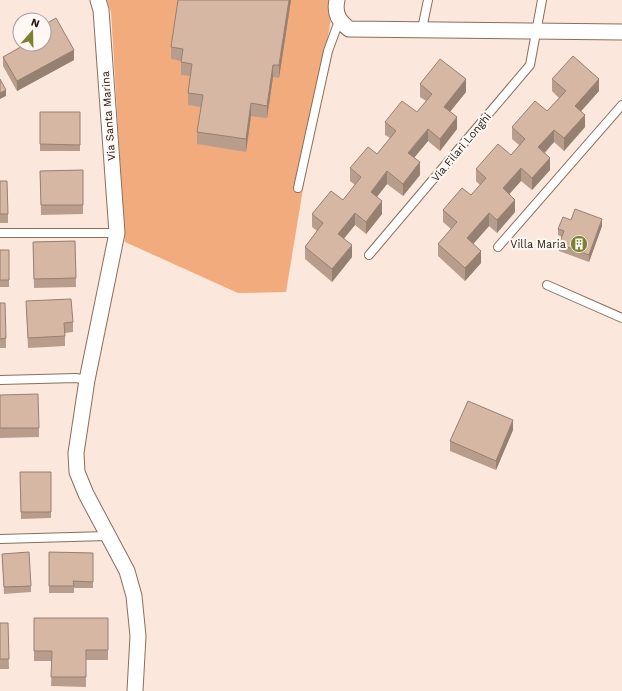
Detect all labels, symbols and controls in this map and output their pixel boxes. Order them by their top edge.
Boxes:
north arrow [12,12,52,52]
text: N [29,16,41,31]
street label: Via Santa Marina [99,71,118,161]
street label: Via Filari Longhi [429,110,494,184]
building icon: Villa Maria [569,234,589,254]
place label: Villa Maria [510,238,566,251]

